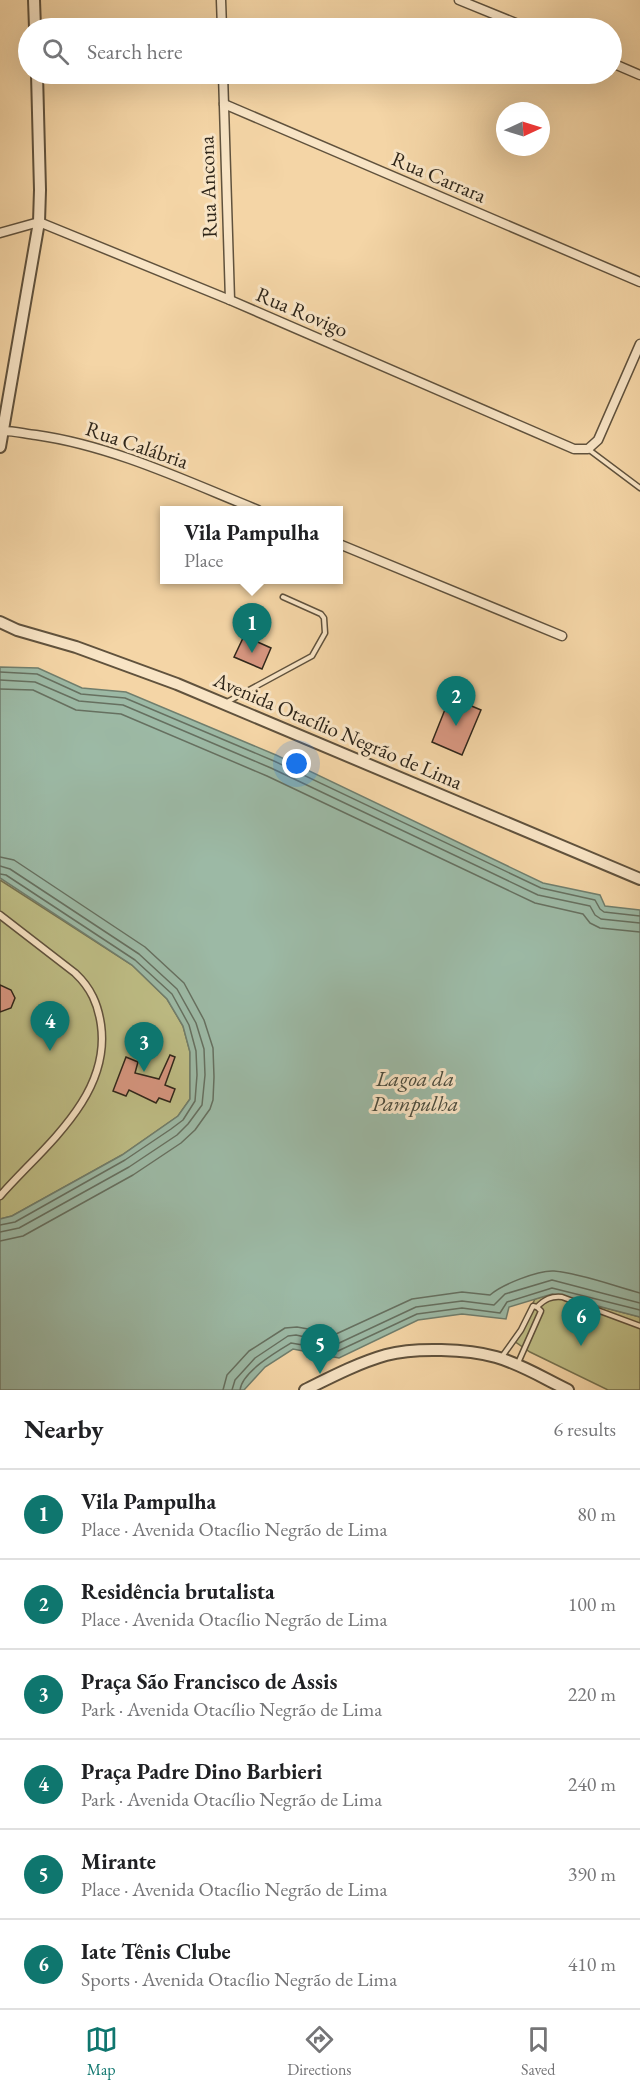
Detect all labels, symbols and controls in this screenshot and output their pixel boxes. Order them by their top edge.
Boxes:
search box [18,18,622,84]
icon: search [39,35,72,68]
text: Search here [87,37,182,66]
north arrow [496,102,550,156]
street label: Rua Ancona [192,135,223,239]
street label: Rua Carrara [388,145,491,209]
street label: Rua Rovigo [252,280,352,343]
street label: Rua Calábria [82,414,193,475]
popup [160,506,343,584]
text: Vila Pampulha [184,518,319,547]
text: Place [184,547,223,573]
pin: 1 [232,604,272,653]
street label: Avenida Otacílio Negrão de Lima [209,665,467,796]
pin: 2 [436,676,476,726]
your location [282,749,311,778]
pin: 4 [31,1002,70,1051]
pin: 3 [124,1022,164,1072]
water label: Lagoa da Pampulha [372,1064,459,1118]
pin: 6 [562,1296,600,1346]
pin: 5 [300,1324,340,1374]
text: Nearby [24,1412,104,1446]
text: 6 results [553,1416,616,1442]
text: Vila Pampulha [81,1487,216,1516]
text: 1 [38,1501,49,1527]
text: 80 m [577,1501,616,1527]
text: Place · Avenida Otacílio Negrão de Lima [81,1516,388,1542]
text: Residência brutalista [81,1577,275,1606]
text: 2 [38,1591,49,1617]
text: 100 m [568,1591,616,1617]
text: Place · Avenida Otacílio Negrão de Lima [81,1606,388,1632]
text: Praça São Francisco de Assis [81,1667,337,1696]
text: 3 [38,1681,49,1707]
text: 220 m [568,1681,616,1707]
text: Park · Avenida Otacílio Negrão de Lima [81,1696,382,1722]
text: Praça Padre Dino Barbieri [81,1757,322,1786]
text: 4 [38,1771,49,1797]
text: 240 m [568,1771,616,1797]
text: Park · Avenida Otacílio Negrão de Lima [81,1786,382,1812]
text: Mirante [81,1847,156,1876]
text: 5 [38,1861,49,1887]
text: 390 m [568,1861,616,1887]
text: Place · Avenida Otacílio Negrão de Lima [81,1876,388,1902]
text: Iate Tênis Clube [81,1937,231,1966]
text: 6 [38,1951,49,1977]
text: 410 m [568,1951,616,1977]
text: Sports · Avenida Otacílio Negrão de Lima [81,1966,397,1992]
tab: Map [85,2023,118,2080]
tab: Directions [287,2023,352,2080]
tab: Saved [521,2023,555,2080]

